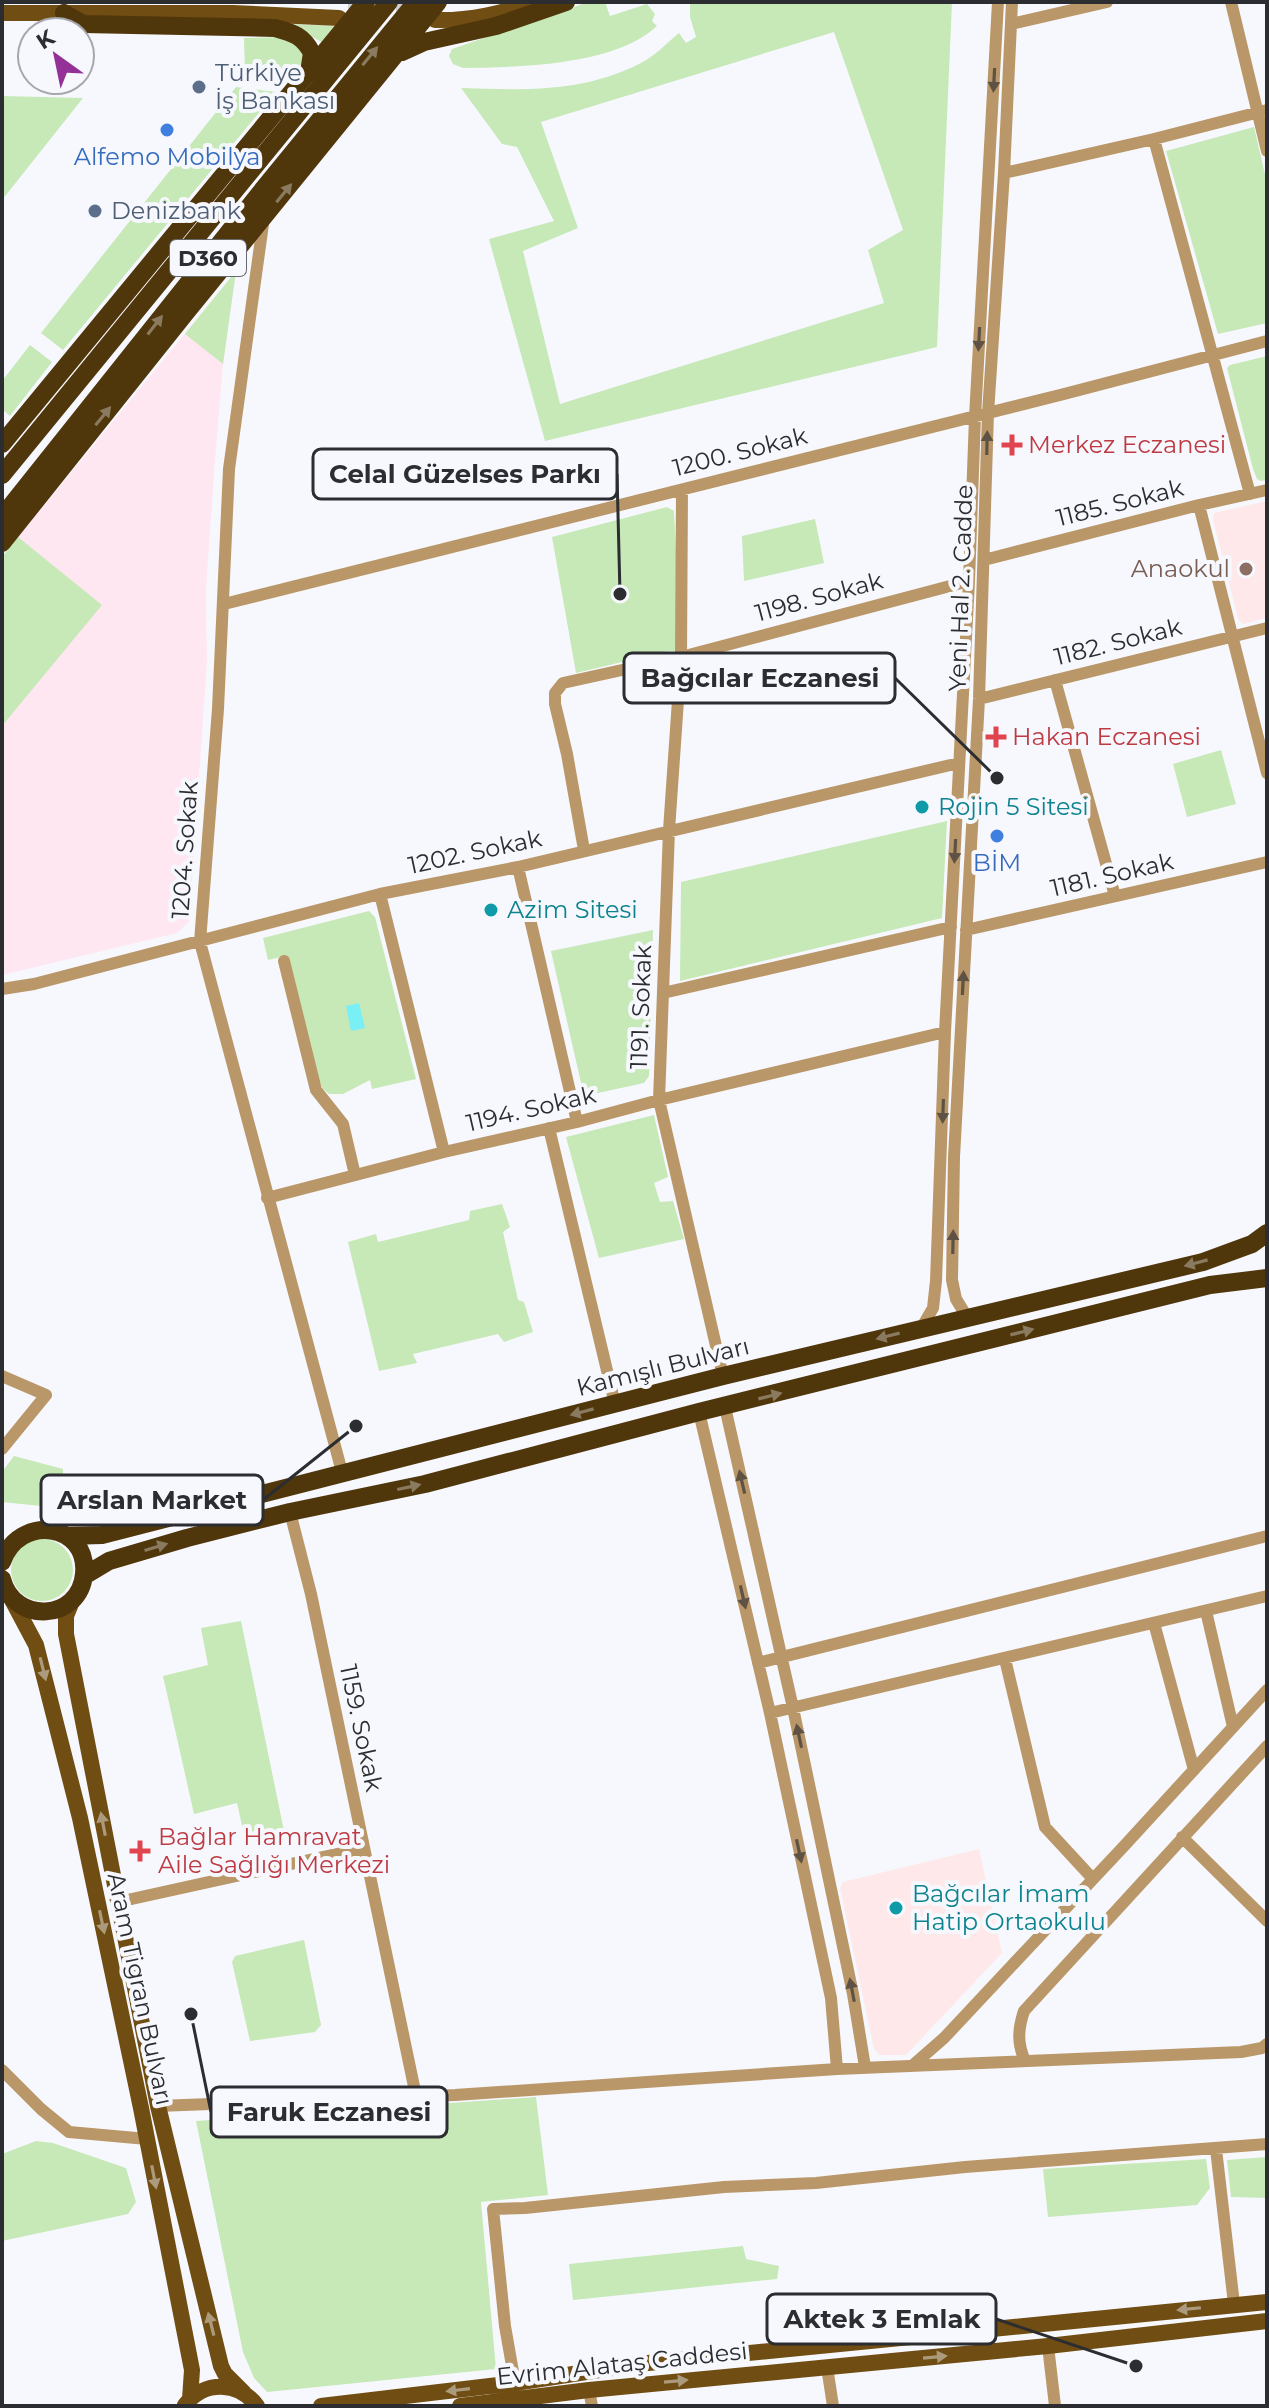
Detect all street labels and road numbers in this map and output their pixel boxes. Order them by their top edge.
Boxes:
road number: D360 [170,240,246,276]
street label: 1200. Sokak [670,421,811,482]
street label: 1185. Sokak [1053,473,1187,532]
street label: Yeni Hal 2. Cadde [942,484,979,692]
street label: 1198. Sokak [752,565,887,628]
street label: 1182. Sokak [1051,612,1185,671]
street label: 1204. Sokak [165,779,204,920]
street label: 1202. Sokak [405,823,545,880]
street label: 1181. Sokak [1048,846,1177,903]
street label: 1191. Sokak [624,944,657,1070]
street label: 1194. Sokak [463,1079,599,1138]
street label: Kamışlı Bulvarı [573,1331,752,1402]
street label: 1159. Sokak [334,1662,389,1795]
street label: Aram Tigran Bulvarı [102,1870,179,2108]
street label: Evrim Alataş Caddesi [495,2336,749,2391]

